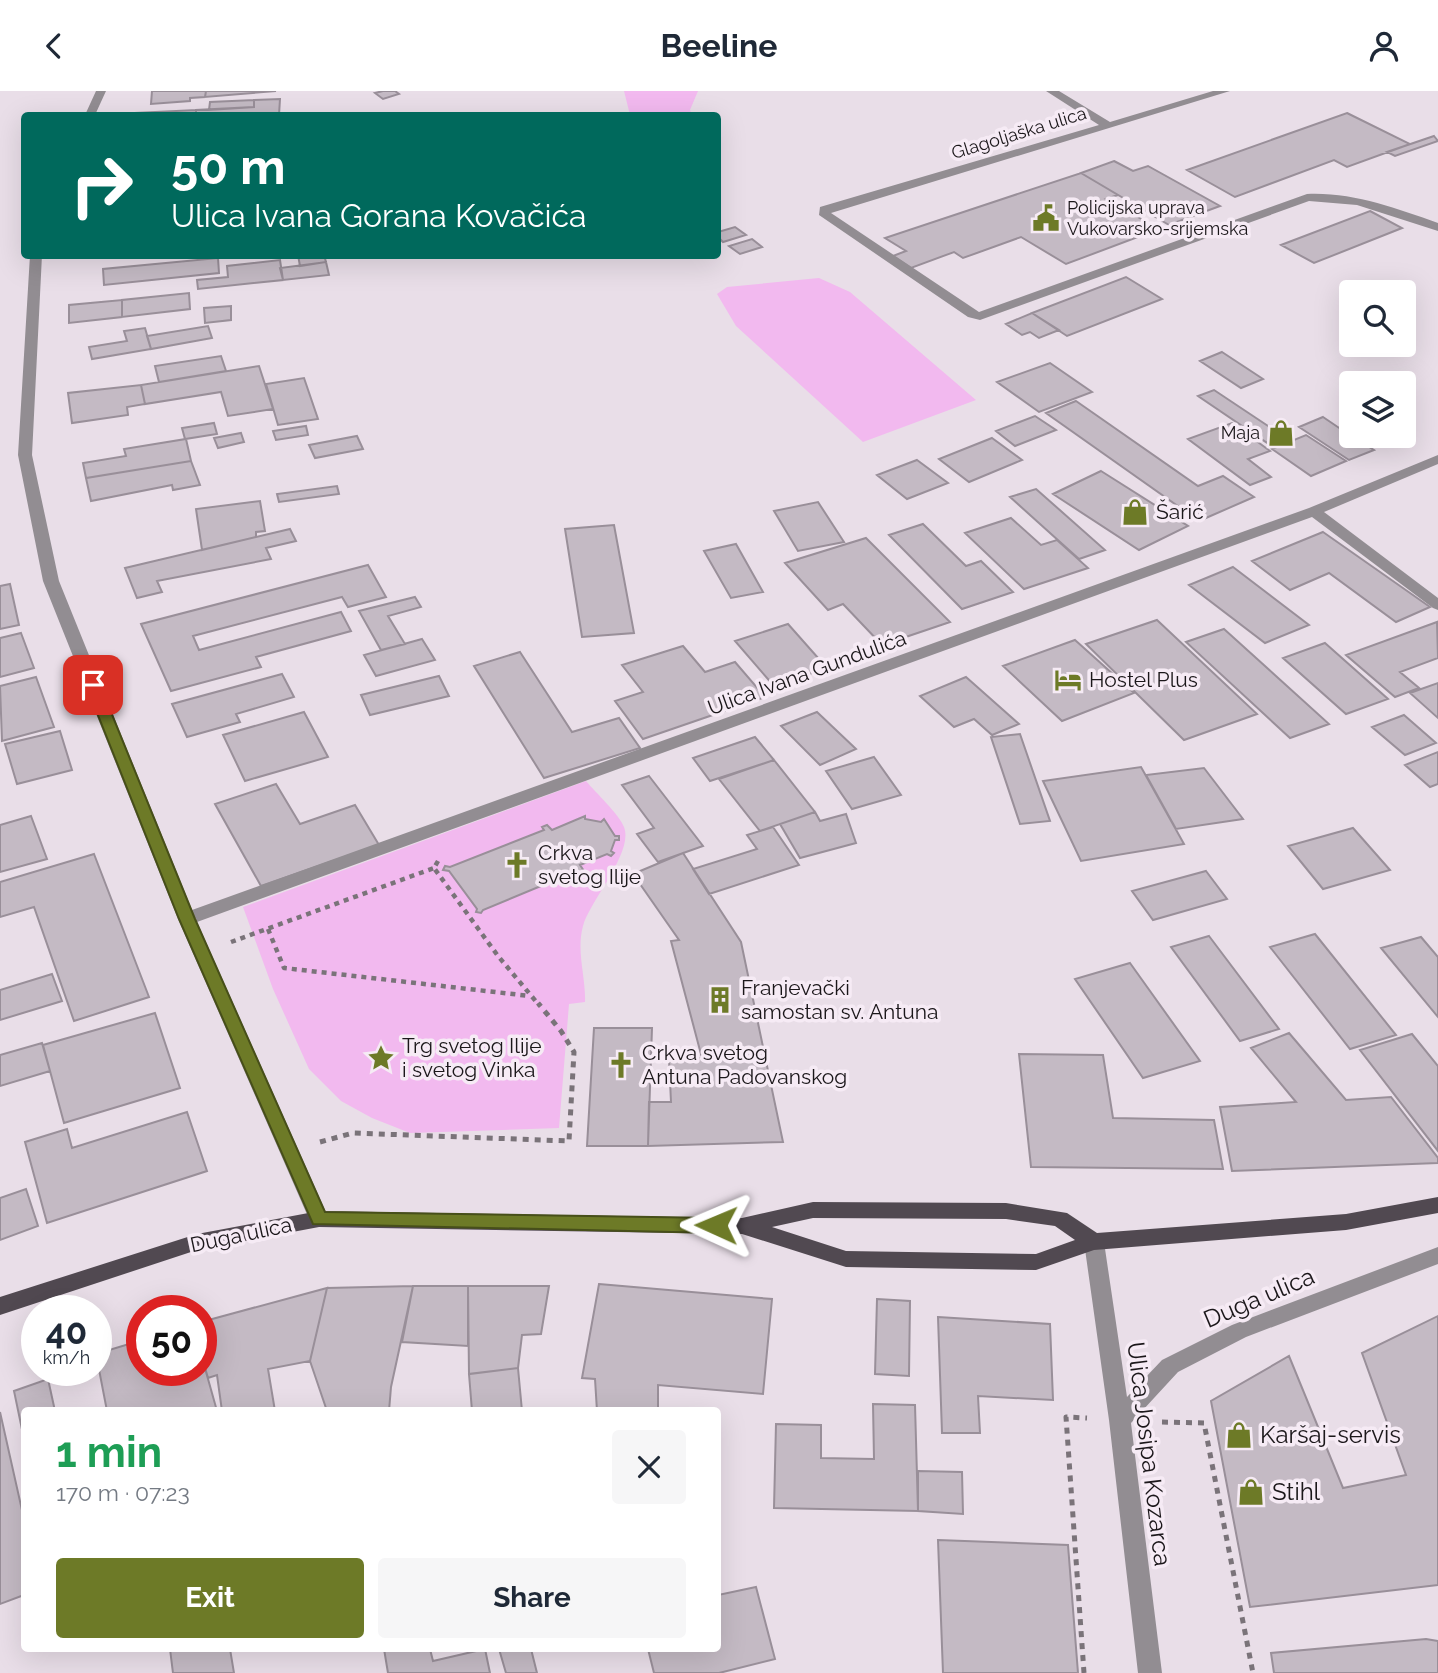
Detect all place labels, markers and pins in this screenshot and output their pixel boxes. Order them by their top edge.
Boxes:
place label: Policijska uprava Vukovarsko-srijemska [1067,197,1248,239]
public building icon: Policijska uprava Vukovarsko-srijemska [1031,203,1061,233]
shop icon: Maja [1266,418,1296,448]
place label: Maja [1221,422,1260,443]
shop icon: Šarić [1120,497,1150,527]
place label: Šarić [1156,499,1204,524]
pin [63,655,123,715]
hotel icon: Hostel Plus [1053,665,1083,695]
place label: Hostel Plus [1089,667,1198,692]
place label: Crkva svetog Ilije [538,840,641,889]
church icon: Crkva svetog Ilije [502,850,532,880]
place label: Franjevački samostan sv. Antuna [741,975,938,1024]
building icon: Franjevački samostan sv. Antuna [705,985,735,1015]
place label: Trg svetog Ilije i svetog Vinka [402,1033,542,1082]
place label: Crkva svetog Antuna Padovanskog [642,1040,847,1089]
place icon: Trg svetog Ilije i svetog Vinka [366,1043,396,1073]
church icon: Crkva svetog Antuna Padovanskog [606,1050,636,1080]
shop icon: Karšaj-servis [1224,1420,1254,1450]
place label: Karšaj-servis [1260,1420,1401,1449]
shop icon: Stihl [1236,1477,1266,1507]
place label: Stihl [1272,1477,1321,1506]

